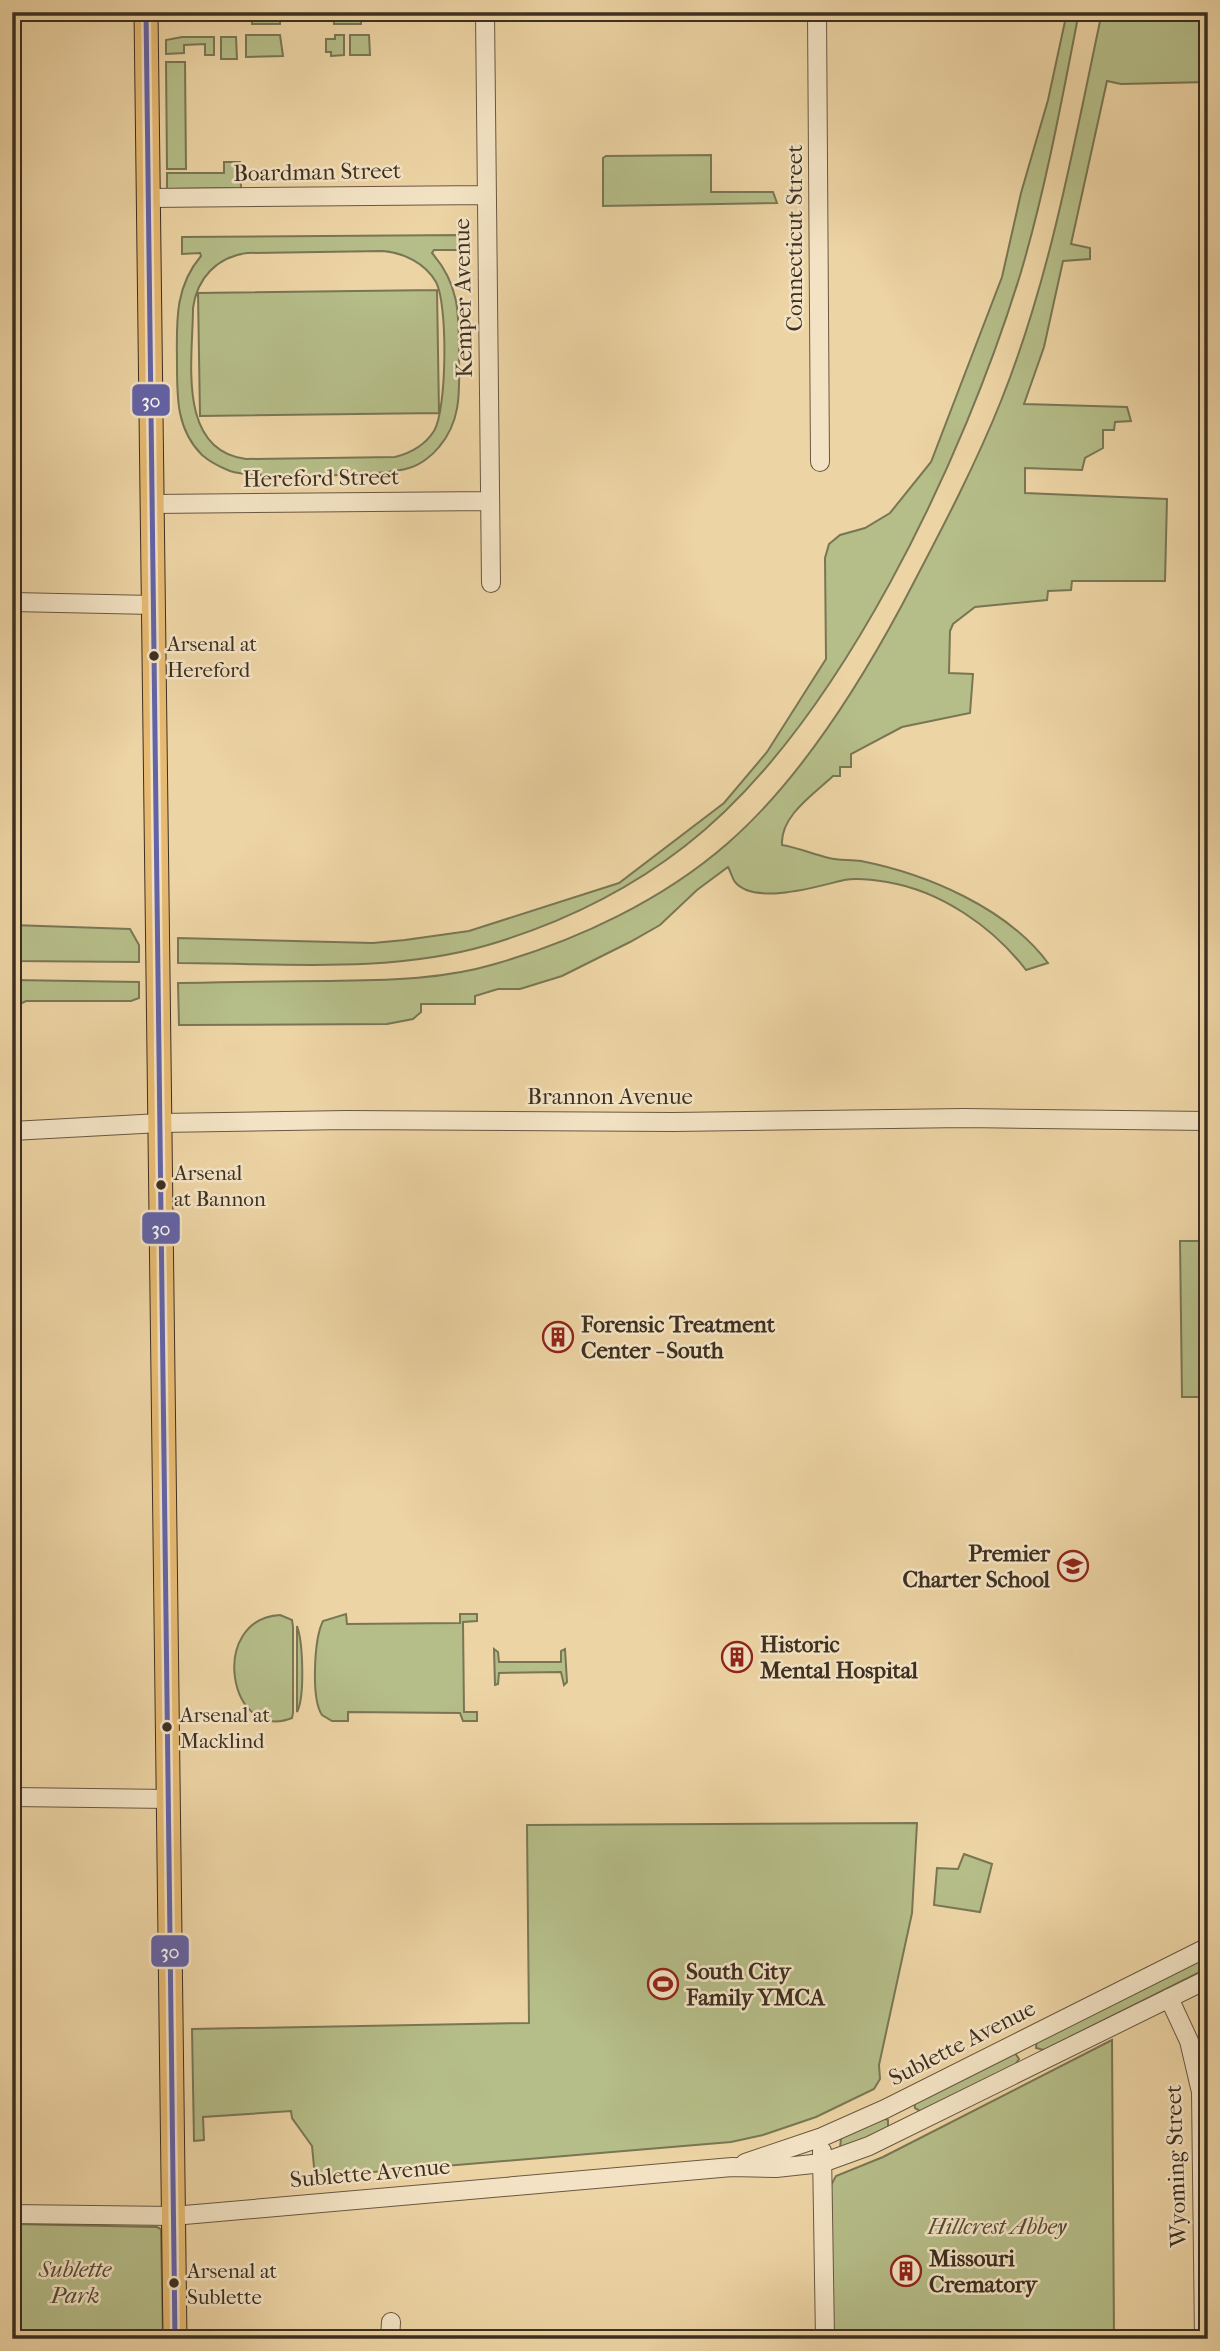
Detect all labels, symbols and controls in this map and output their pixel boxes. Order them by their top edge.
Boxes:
street label: Connecticut Street [781,145,808,331]
street label: Boardman Street [233,157,401,187]
street label: Kemper Avenue [448,218,478,378]
line badge: 30 [131,383,171,417]
text: 30 [142,390,160,412]
street label: Hereford Street [242,463,400,493]
place label: Arsenal at Hereford [166,632,258,682]
marker: Arsenal at Hereford [147,649,161,663]
street label: Brannon Avenue [527,1083,693,1110]
place label: Arsenal at Bannon [173,1161,266,1211]
marker: Arsenal at Bannon [154,1178,168,1192]
line badge: 30 [141,1211,181,1245]
text: 30 [152,1218,170,1240]
place label: Forensic Treatment Center - South [580,1311,776,1364]
building icon: Forensic Treatment Center - South [541,1320,575,1354]
place label: Premier Charter School [903,1540,1051,1593]
school or university icon: Premier Charter School [1056,1549,1090,1583]
place label: Historic Mental Hospital [760,1631,918,1684]
building icon: Historic Mental Hospital [720,1640,754,1674]
place label: Arsenal at Macklind [179,1703,271,1753]
marker: Arsenal at Macklind [160,1720,174,1734]
line badge: 30 [150,1934,190,1968]
text: 30 [161,1941,179,1963]
place label: South City Family YMCA [685,1958,826,2011]
sports icon: South City Family YMCA [646,1967,680,2001]
street label: Sublette Avenue [884,1994,1040,2092]
street label: Wyoming Street [1160,2084,1192,2249]
street label: Sublette Avenue [289,2153,451,2193]
park label: Hillcrest Abbey [927,2213,1067,2240]
place label: Missouri Crematory [929,2245,1039,2298]
building icon: Missouri Crematory [889,2254,923,2288]
park label: Sublette Park [38,2256,112,2309]
place label: Arsenal at Sublette [186,2259,278,2309]
marker: Arsenal at Sublette [167,2276,181,2290]

